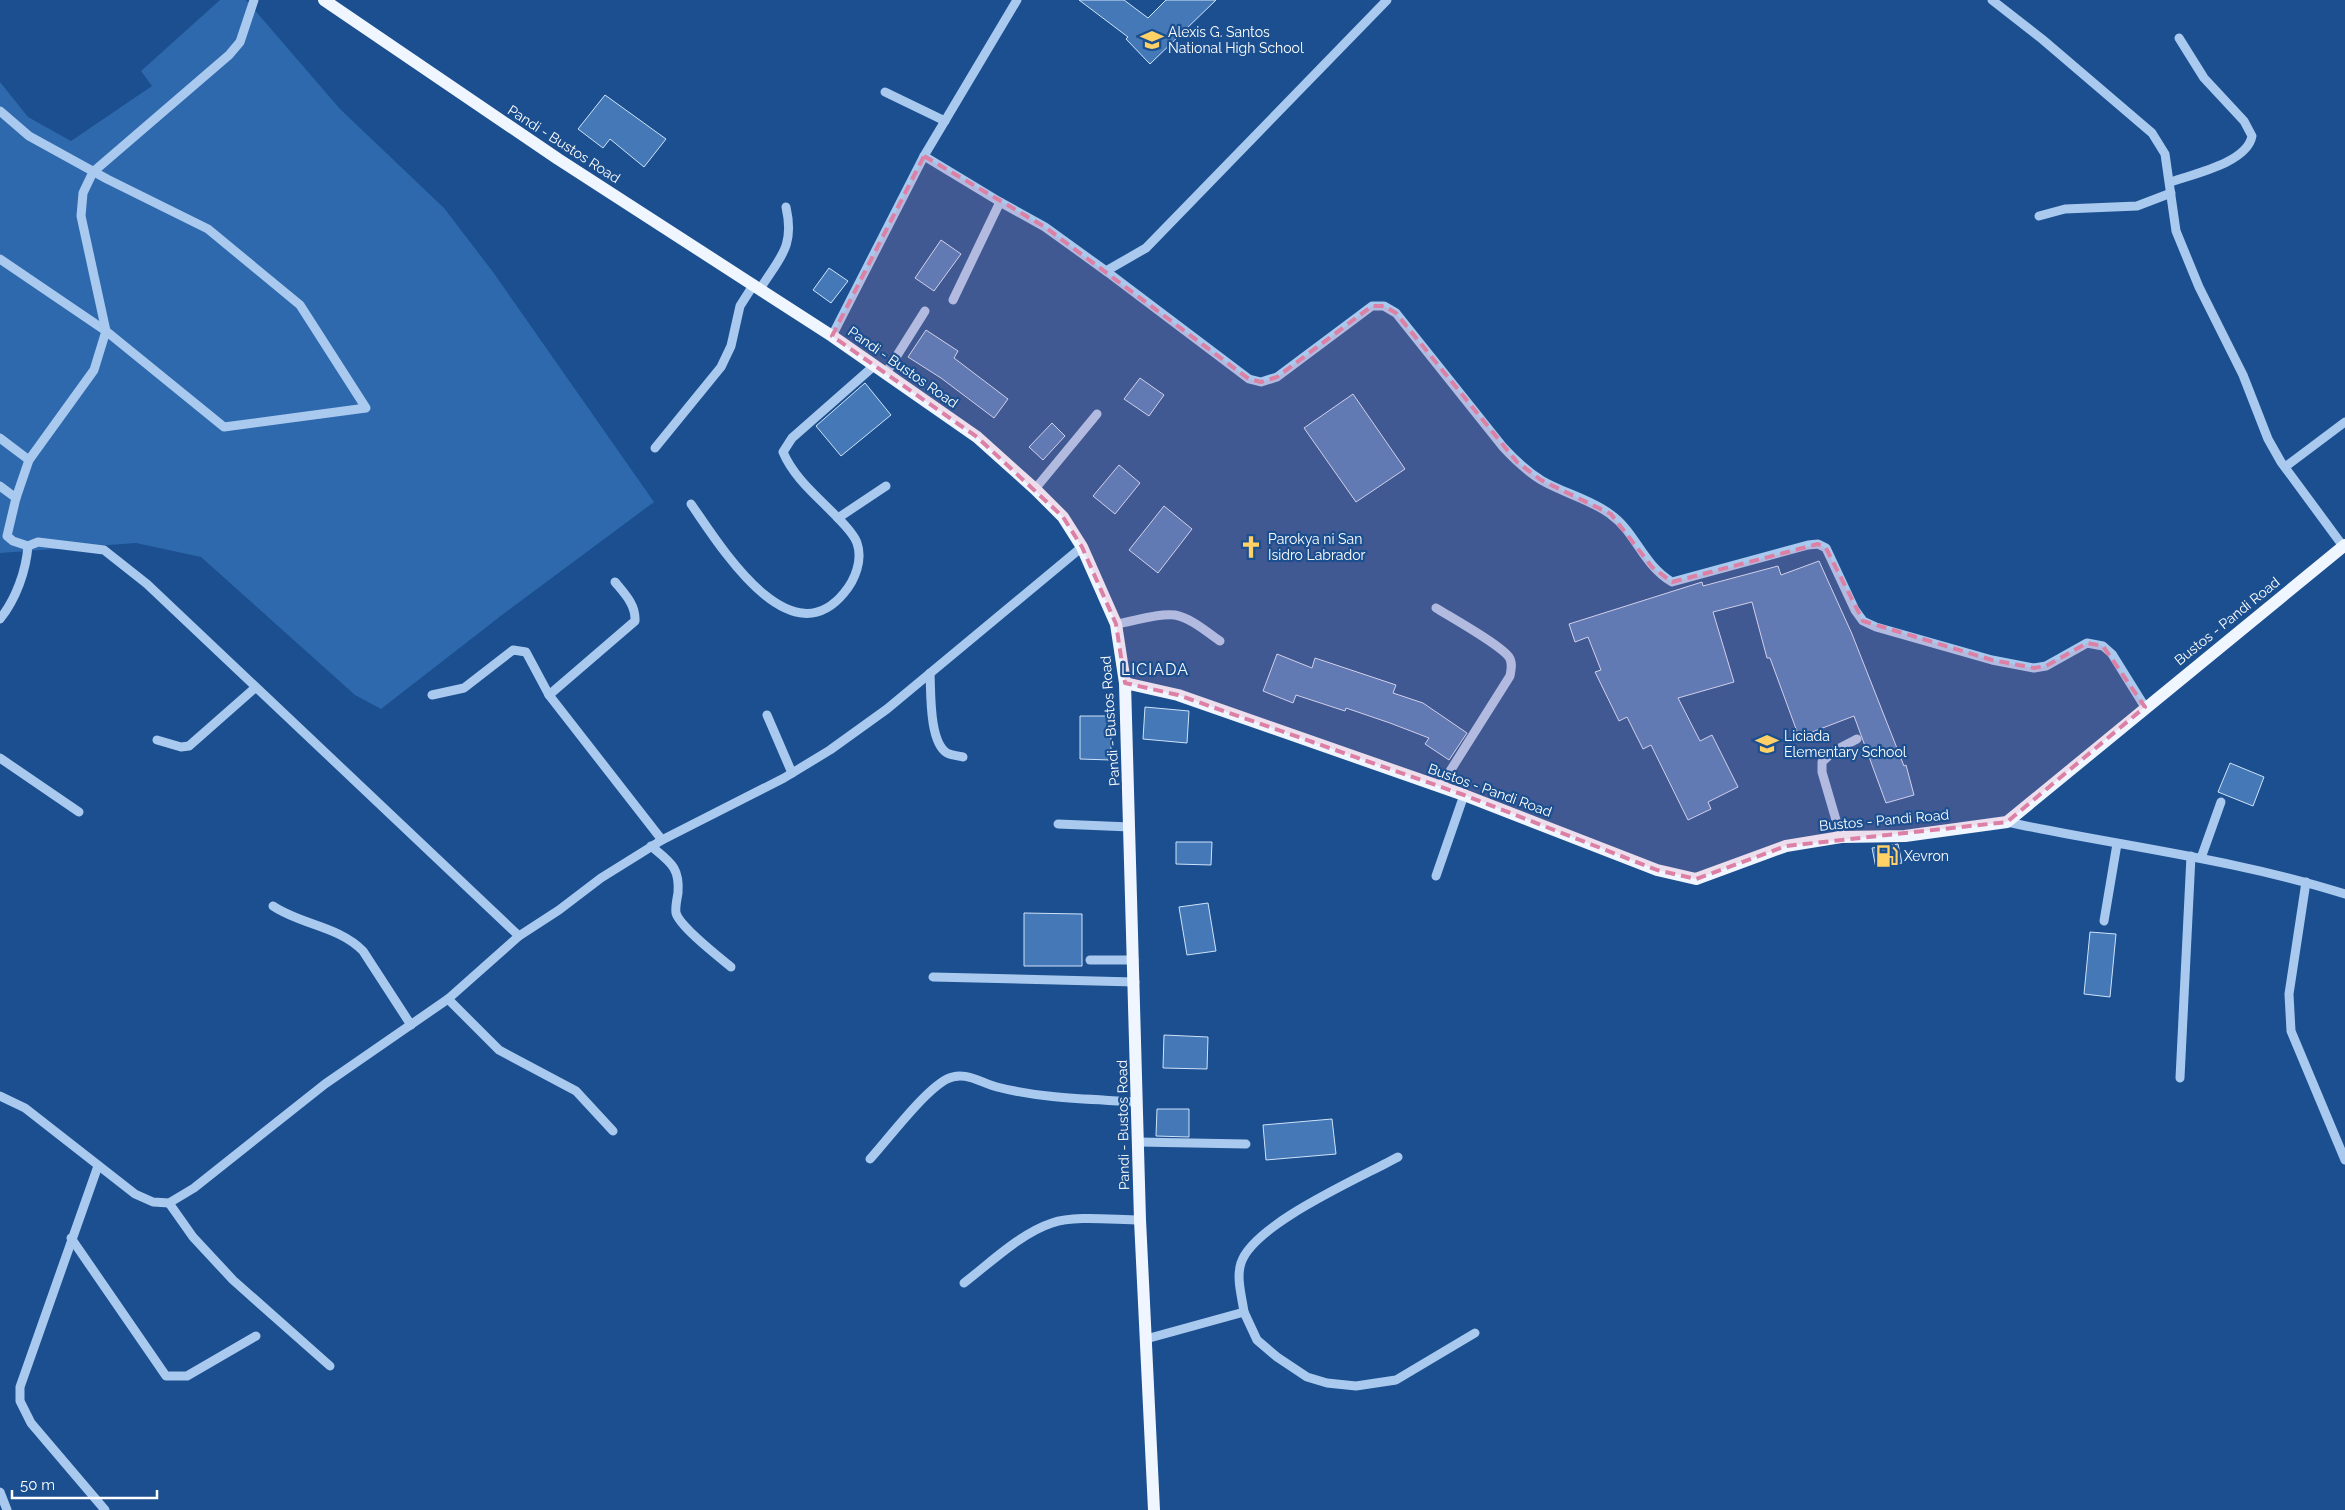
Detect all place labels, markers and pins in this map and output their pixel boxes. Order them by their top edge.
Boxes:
place label: Alexis G. Santos National High School [1168,24,1304,56]
school or university icon: Alexis G. Santos National High School [1139,27,1165,53]
place label: Parokya ni San Isidro Labrador [1268,531,1365,563]
church icon: Parokya ni San Isidro Labrador [1238,534,1264,560]
place label: Liciada Elementary School [1784,728,1907,760]
school or university icon: Liciada Elementary School [1754,731,1780,757]
fuel station icon: Xevron [1874,843,1900,869]
place label: Xevron [1904,848,1949,864]

